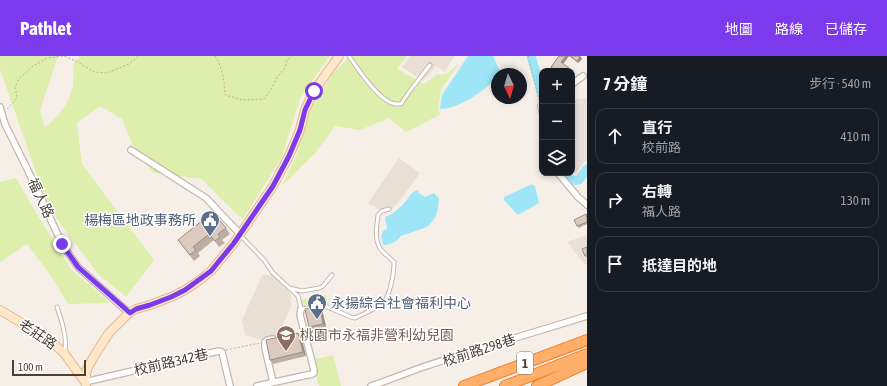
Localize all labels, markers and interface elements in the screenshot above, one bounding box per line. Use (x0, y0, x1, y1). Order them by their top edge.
text: Pathlet (20, 17, 71, 39)
text: 地圖 (725, 21, 753, 37)
text: 路線 (775, 21, 803, 37)
text: 已儲存 (825, 21, 867, 37)
north arrow (491, 68, 527, 104)
map controls (539, 68, 575, 176)
button: + (539, 68, 575, 104)
text: 7 分鐘 (603, 74, 647, 94)
text: 步行 · 540 m (809, 76, 871, 91)
route start (305, 82, 323, 100)
button: − (539, 104, 575, 140)
text: 直行 (642, 119, 672, 136)
icon: ahead (604, 125, 626, 147)
text: 410 m (841, 129, 870, 144)
button: layers (539, 140, 575, 176)
text: 校前路 (642, 140, 681, 155)
street label: 福人路 (25, 176, 57, 220)
text: 右轉 (642, 183, 672, 200)
icon: right (604, 189, 626, 211)
text: 130 m (841, 193, 870, 208)
text: 福人路 (642, 204, 681, 219)
public building icon: 楊梅區地政事務所 (199, 209, 221, 237)
place label: 楊梅區地政事務所 (84, 212, 196, 228)
route end (53, 235, 71, 253)
icon: arrive (604, 253, 626, 275)
text: 抵達目的地 (642, 257, 717, 274)
public building icon: 永揚綜合社會福利中心 (306, 292, 328, 320)
place label: 永揚綜合社會福利中心 (331, 295, 471, 311)
street label: 老莊路 (16, 316, 60, 352)
school or university icon: 桃園市永福非營利幼兒園 (275, 324, 297, 352)
place label: 桃園市永福非營利幼兒園 (300, 327, 454, 343)
street label: 校前路298巷 (441, 331, 517, 369)
street label: 校前路342巷 (132, 346, 210, 378)
road number: 1 (517, 352, 533, 374)
scale bar (12, 358, 86, 377)
text: 100 m (18, 361, 43, 373)

